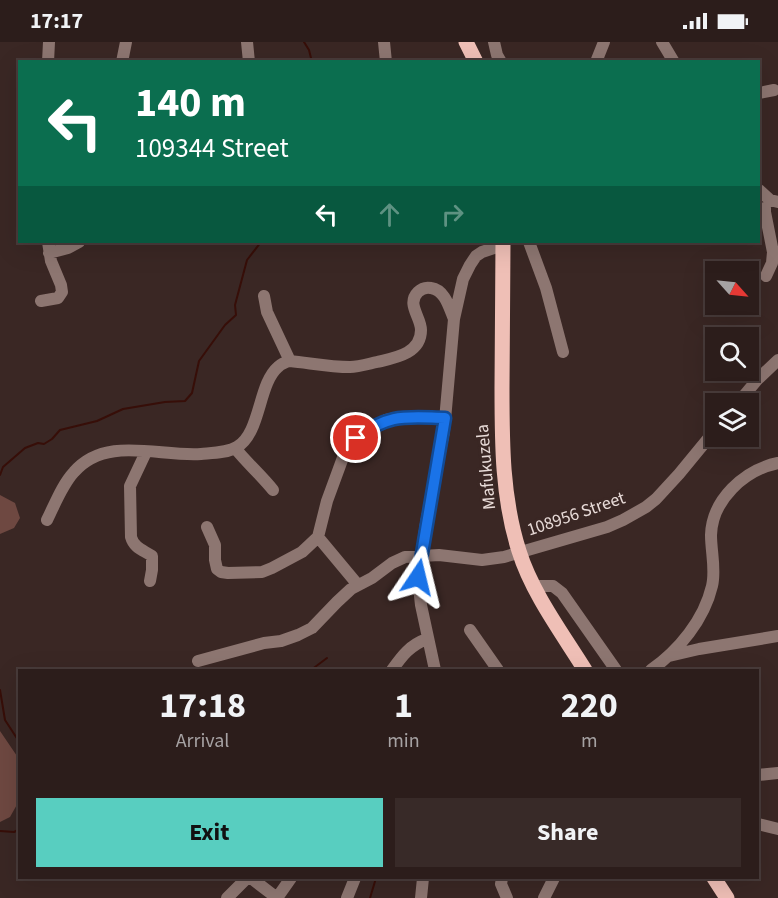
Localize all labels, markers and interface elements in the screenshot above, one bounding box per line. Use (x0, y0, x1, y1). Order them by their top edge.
text: 17:17 (30, 5, 83, 37)
text: 140 m (135, 73, 246, 133)
icon: left (36, 84, 114, 162)
text: 109344 Street (135, 129, 289, 168)
icon: left (310, 198, 343, 231)
icon: ahead (373, 198, 406, 231)
icon: right (436, 198, 469, 231)
north arrow (705, 261, 759, 315)
map controls (705, 261, 759, 447)
button: search (705, 327, 759, 381)
button: layers (705, 393, 759, 447)
pin (330, 412, 381, 463)
icon: arrive (339, 421, 372, 454)
street label: Mafukuzela (470, 423, 502, 511)
street label: 108956 Street (524, 486, 628, 542)
position arrow (386, 545, 450, 609)
text: 17:18 (159, 680, 246, 731)
text: 1 (394, 680, 413, 731)
text: 220 (561, 680, 618, 731)
text: Arrival (176, 727, 229, 755)
text: min (387, 727, 420, 755)
text: m (581, 727, 598, 755)
button: Exit (36, 798, 383, 867)
button: Share (395, 798, 741, 867)

